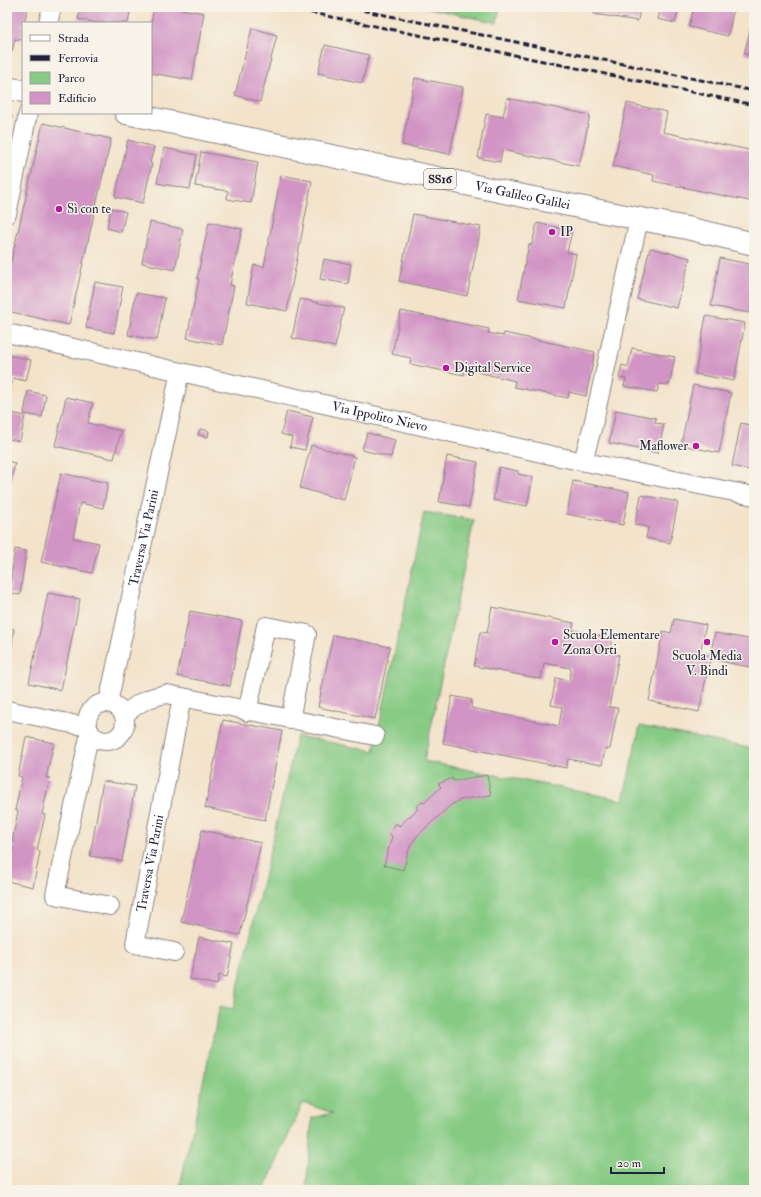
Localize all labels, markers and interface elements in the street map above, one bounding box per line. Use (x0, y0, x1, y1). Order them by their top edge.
legend (22, 22, 152, 114)
text: Strada (58, 31, 90, 46)
text: Ferrovia (58, 51, 99, 66)
text: Parco (58, 71, 85, 86)
text: Edificio (58, 91, 96, 106)
road number: SS16 (424, 169, 456, 189)
street label: Via Galileo Galilei (473, 178, 572, 213)
place label: Sì con te (67, 201, 112, 217)
marker: Sì con te (54, 204, 64, 214)
place label: IP (560, 224, 573, 240)
marker: IP (547, 227, 557, 237)
place label: Digital Service (454, 360, 531, 376)
marker: Digital Service (441, 363, 451, 373)
street label: Via Ippolito Nievo (330, 398, 429, 435)
place label: Maflower (639, 438, 688, 454)
marker: Maflower (691, 441, 701, 451)
street label: Traversa Via Parini (126, 488, 162, 588)
place label: Scuola Elementare Zona Orti (563, 627, 660, 658)
marker: Scuola Elementare Zona Orti (550, 637, 560, 647)
marker: Scuola Media V. Bindi (702, 637, 712, 647)
place label: Scuola Media V. Bindi (672, 648, 743, 679)
street label: Traversa Via Parini (133, 813, 168, 913)
scale bar (611, 1149, 664, 1175)
text: 20 m (617, 1156, 642, 1171)

